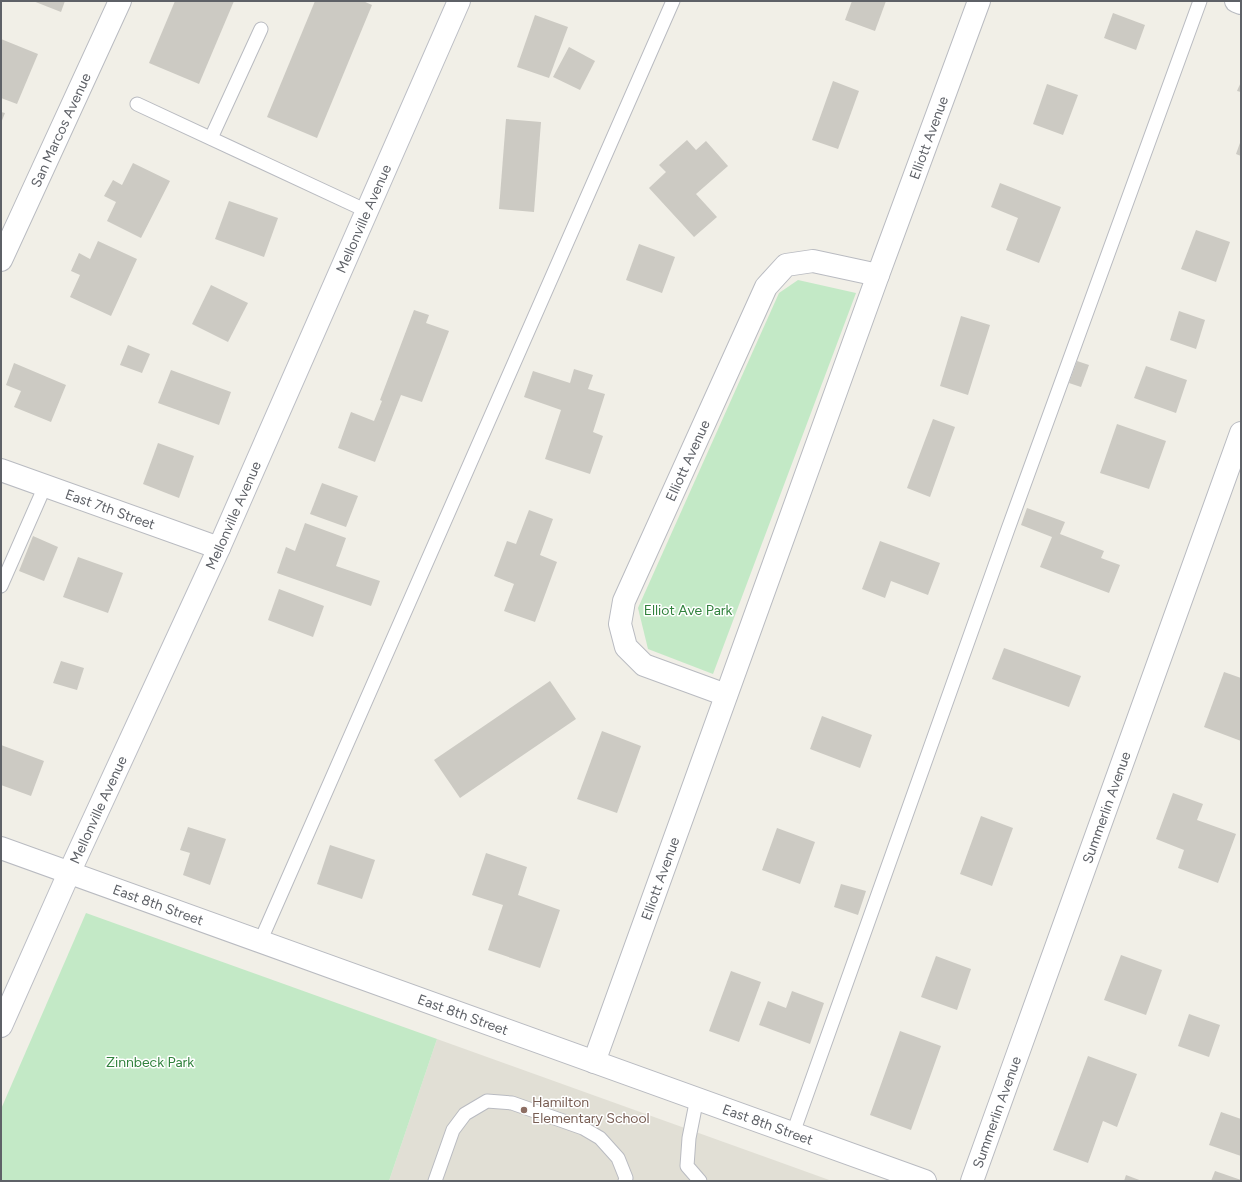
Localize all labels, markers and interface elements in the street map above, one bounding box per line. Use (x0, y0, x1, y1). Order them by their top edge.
street label: San Marcos Avenue (27, 70, 94, 190)
street label: Elliott Avenue (906, 93, 952, 182)
street label: Mellonville Avenue (332, 161, 395, 276)
street label: Elliott Avenue (662, 417, 713, 504)
street label: Mellonville Avenue (202, 458, 265, 572)
street label: East 7th Street (63, 485, 157, 533)
park label: Elliot Ave Park (644, 602, 733, 619)
street label: Summerlin Avenue (1078, 749, 1134, 866)
street label: Mellonville Avenue (66, 753, 130, 866)
street label: Elliott Avenue (637, 834, 683, 923)
street label: East 8th Street (110, 880, 206, 929)
street label: East 8th Street (415, 990, 511, 1039)
park label: Zinnbeck Park (106, 1054, 194, 1071)
street label: Summerlin Avenue (969, 1054, 1025, 1171)
place label: Hamilton Elementary School (532, 1094, 650, 1127)
street label: East 8th Street (720, 1100, 815, 1148)
marker: Hamilton Elementary School (519, 1105, 529, 1115)

